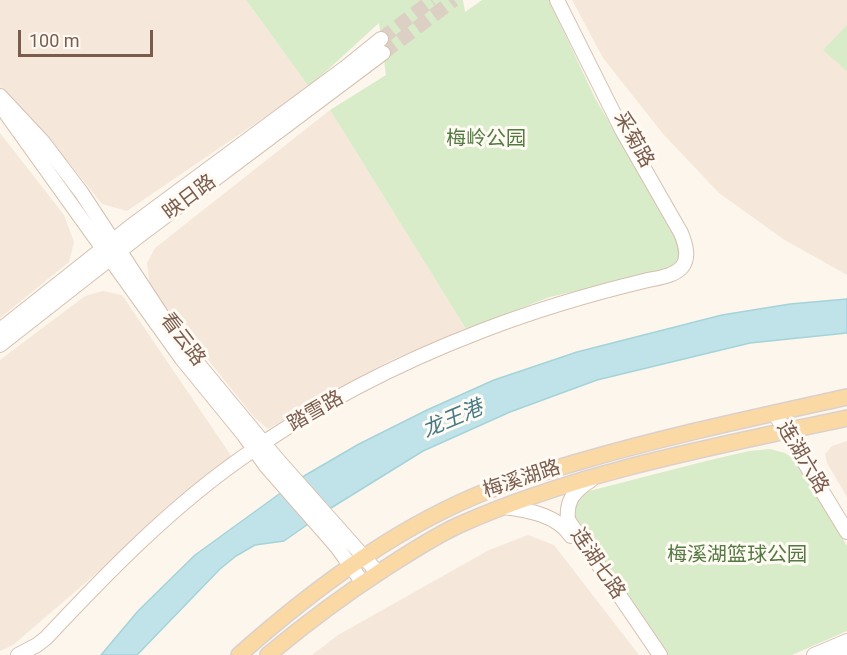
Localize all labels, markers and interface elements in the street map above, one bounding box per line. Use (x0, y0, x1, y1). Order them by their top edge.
scale bar (21, 18, 156, 56)
text: 100 m (29, 30, 80, 51)
street label: 采菊路 (608, 108, 658, 172)
park label: 梅岭公园 (446, 128, 526, 152)
street label: 映日路 (159, 170, 221, 226)
street label: 看云路 (154, 309, 210, 371)
street label: 踏雪路 (284, 387, 348, 437)
water label: 龙王港 (419, 396, 487, 444)
street label: 连湖六路 (771, 418, 833, 498)
street label: 梅溪湖路 (480, 456, 564, 504)
street label: 连湖七路 (565, 524, 629, 604)
park label: 梅溪湖篮球公园 (667, 544, 807, 568)

